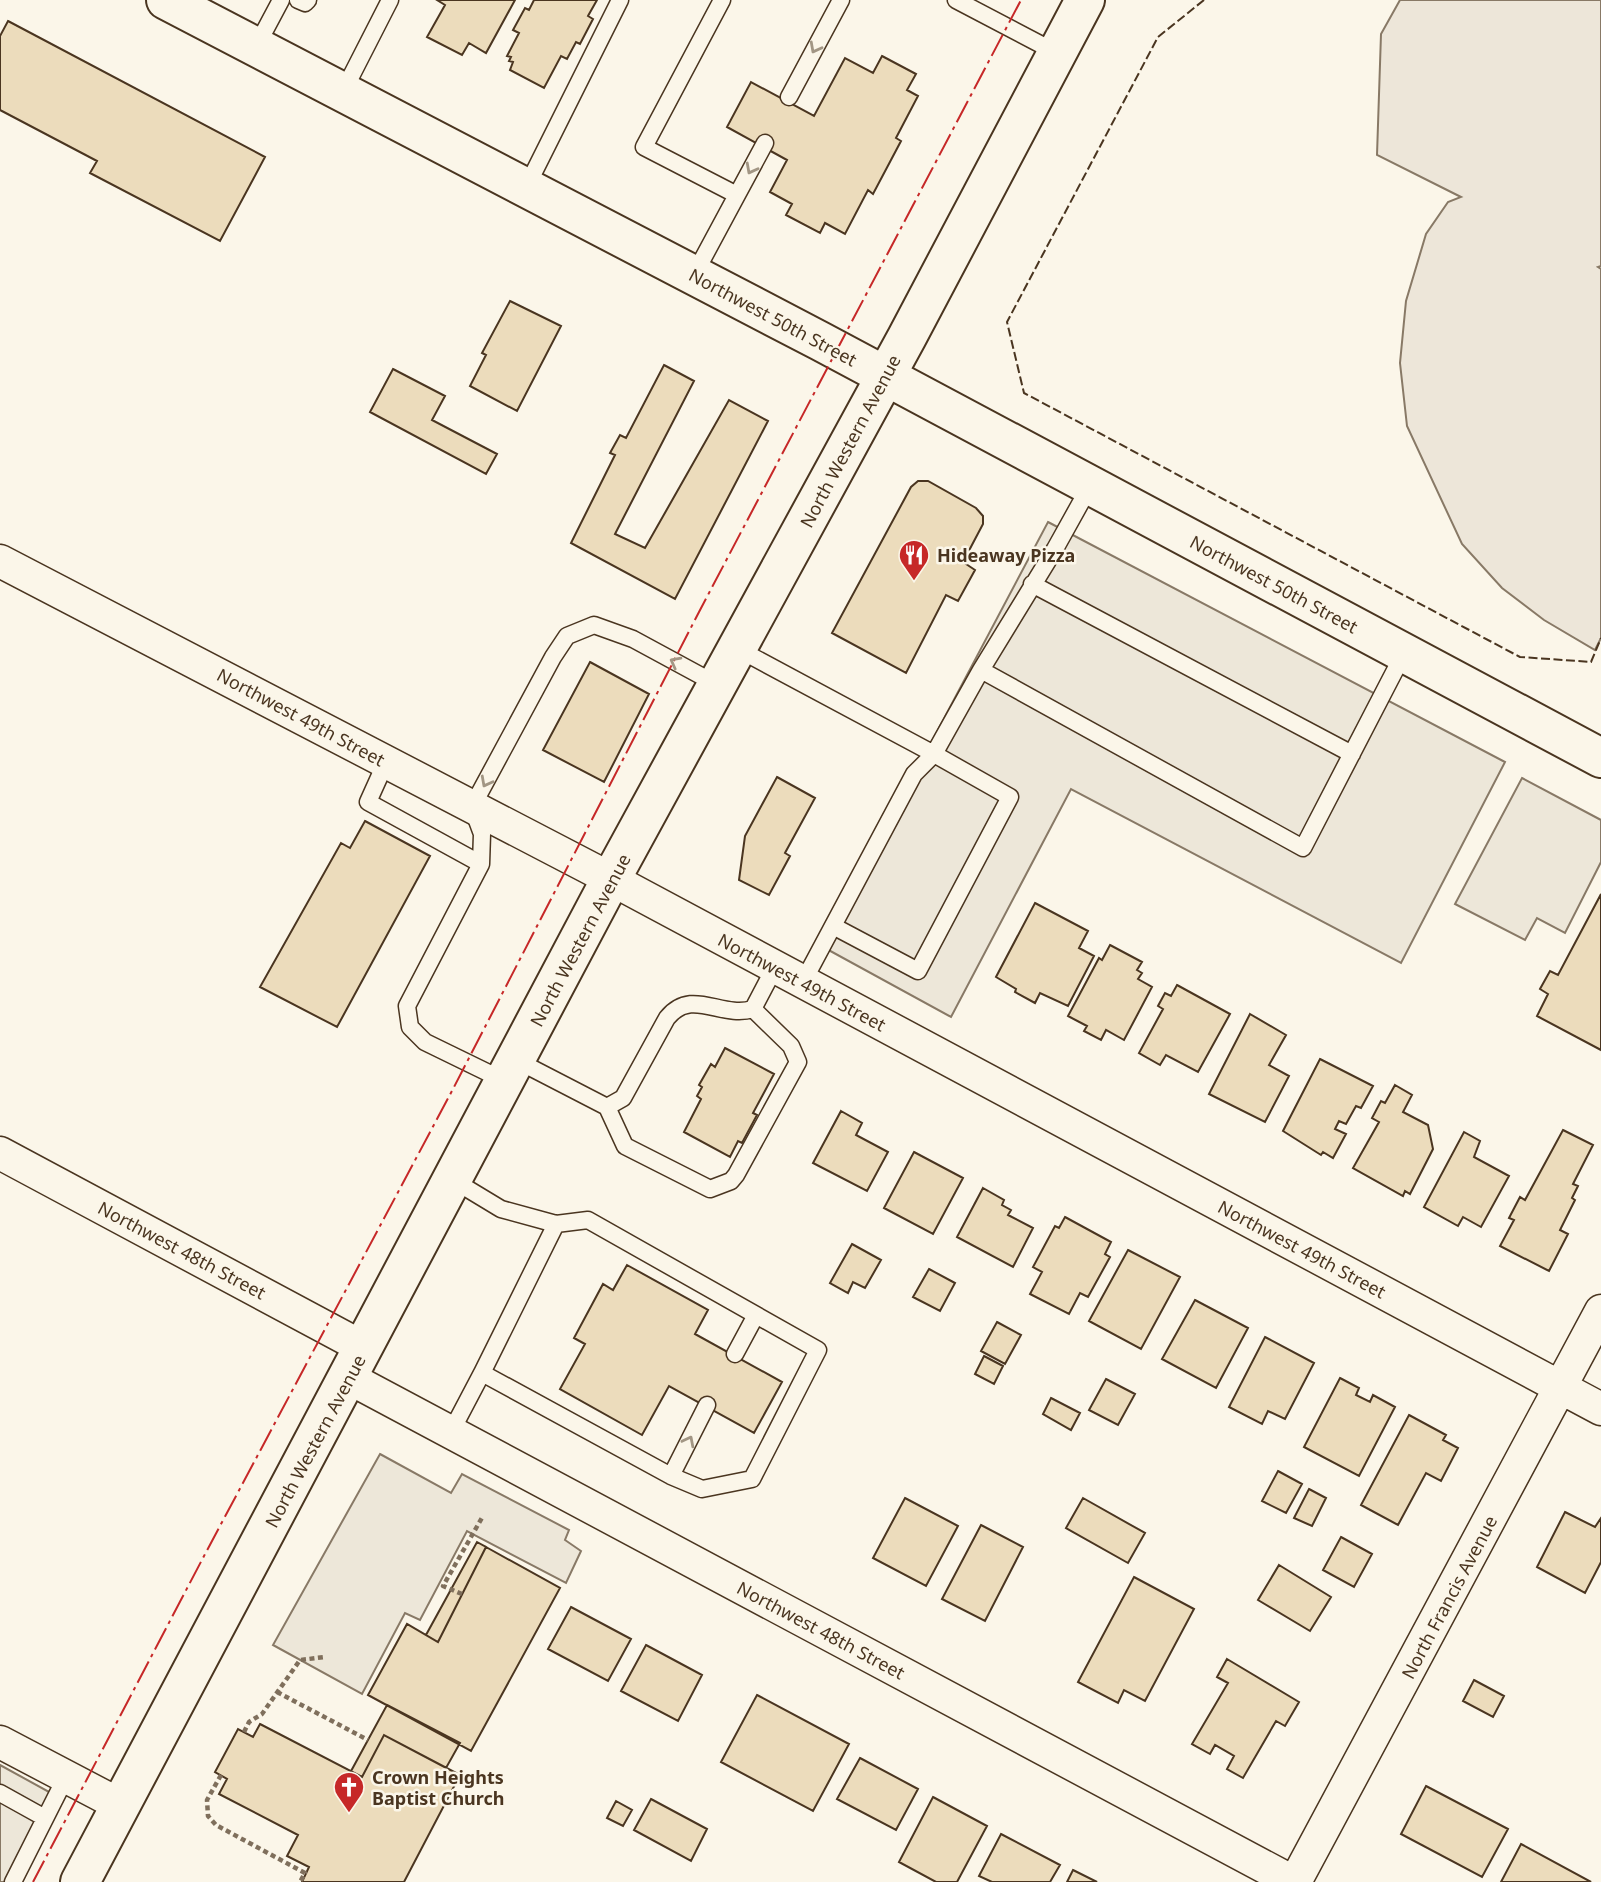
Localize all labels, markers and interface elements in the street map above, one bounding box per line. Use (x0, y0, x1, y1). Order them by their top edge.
one-way arrow (810, 41, 823, 53)
one-way arrow (746, 162, 759, 175)
street label: Northwest 50th Street (685, 263, 862, 372)
street label: North Western Avenue (794, 350, 906, 532)
street label: Northwest 50th Street (1186, 530, 1363, 639)
restaurant icon: Hideaway Pizza (897, 538, 931, 582)
place label: Hideaway Pizza (937, 543, 1075, 567)
one-way arrow (670, 656, 683, 670)
street label: Northwest 49th Street (213, 663, 390, 772)
one-way arrow (480, 774, 494, 787)
street label: North Western Avenue (524, 849, 636, 1031)
street label: Northwest 49th Street (714, 928, 891, 1037)
street label: Northwest 49th Street (1214, 1195, 1391, 1304)
street label: Northwest 48th Street (94, 1196, 271, 1305)
street label: North Western Avenue (259, 1350, 371, 1532)
one-way arrow (681, 1436, 694, 1448)
street label: North Francis Avenue (1396, 1511, 1502, 1683)
street label: Northwest 48th Street (733, 1576, 910, 1685)
place label: Crown Heights Baptist Church (372, 1765, 504, 1810)
church icon: Crown Heights Baptist Church (332, 1770, 366, 1814)

